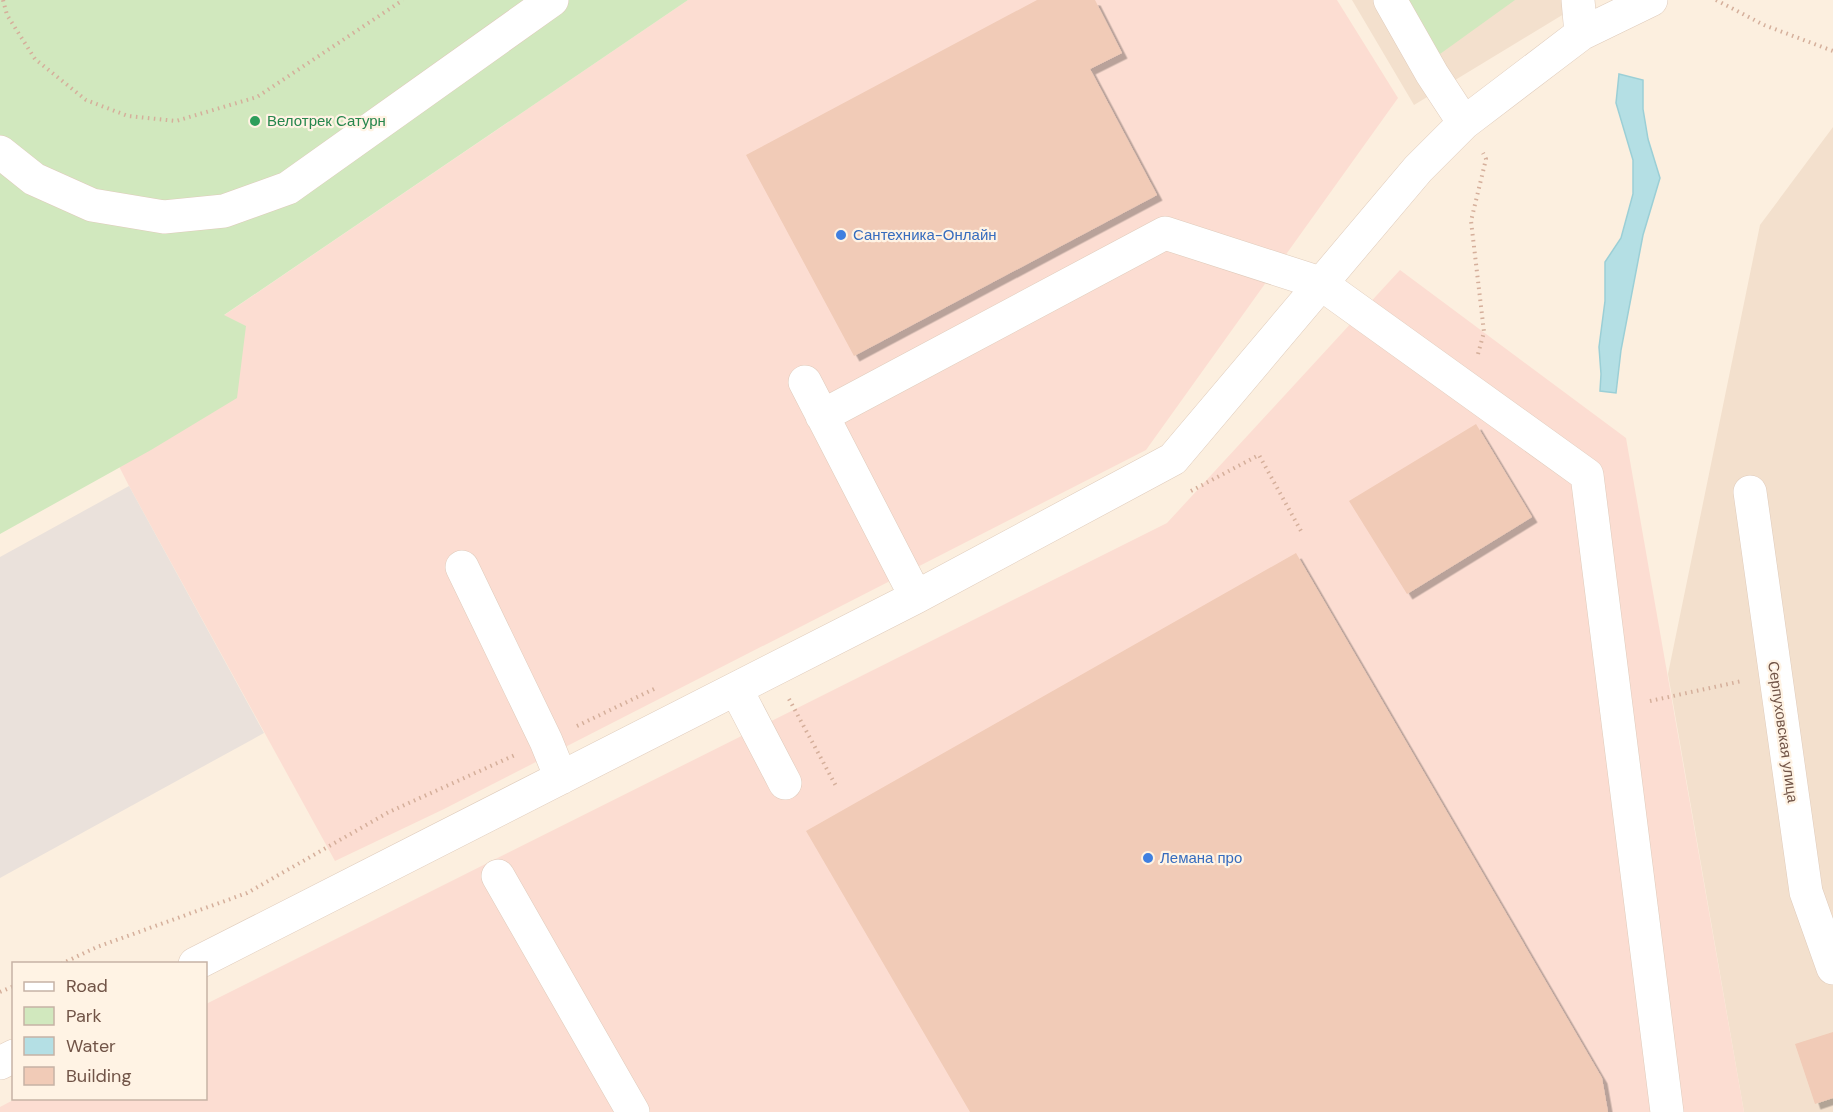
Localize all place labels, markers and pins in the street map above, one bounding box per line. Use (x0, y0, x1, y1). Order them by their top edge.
place label: Велотрек Сатурн (267, 111, 386, 131)
marker: Велотрек Сатурн (248, 114, 262, 128)
place label: Сантехника-Онлайн (853, 225, 997, 245)
marker: Сантехника-Онлайн (834, 228, 848, 242)
place label: Лемана про (1160, 848, 1242, 868)
marker: Лемана про (1141, 851, 1155, 865)

